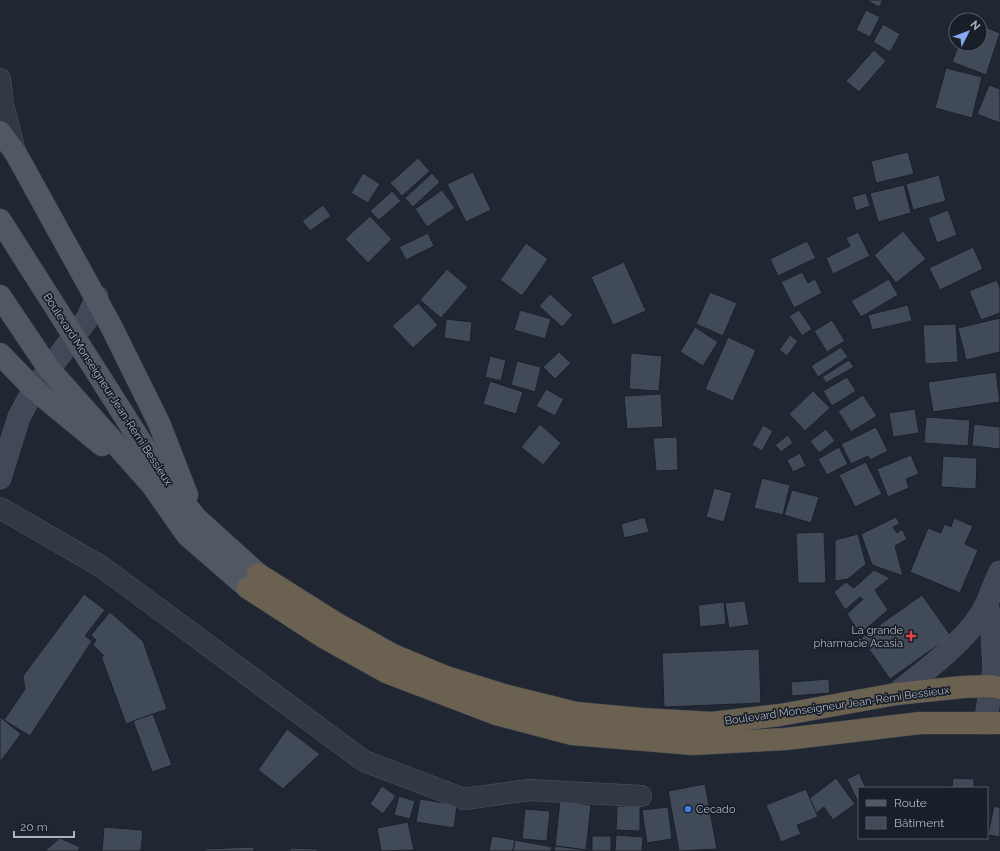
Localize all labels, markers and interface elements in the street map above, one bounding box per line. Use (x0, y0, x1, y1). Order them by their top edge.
north arrow (948, 12, 988, 52)
text: N (967, 18, 983, 33)
street label: Boulevard Monseigneur Jean-Rémi Bessieux (40, 291, 175, 488)
place label: La grande pharmacie Acasia (813, 624, 904, 650)
marker: La grande pharmacie Acasia (906, 631, 916, 641)
street label: Boulevard Monseigneur Jean-Rémi Bessieux (724, 683, 951, 728)
legend (858, 787, 988, 839)
text: Route (894, 796, 927, 810)
place label: Cecado (696, 803, 736, 816)
marker: Cecado (683, 804, 693, 814)
scale bar (14, 813, 74, 839)
text: Bâtiment (894, 816, 944, 830)
text: 20 m (20, 820, 48, 834)

